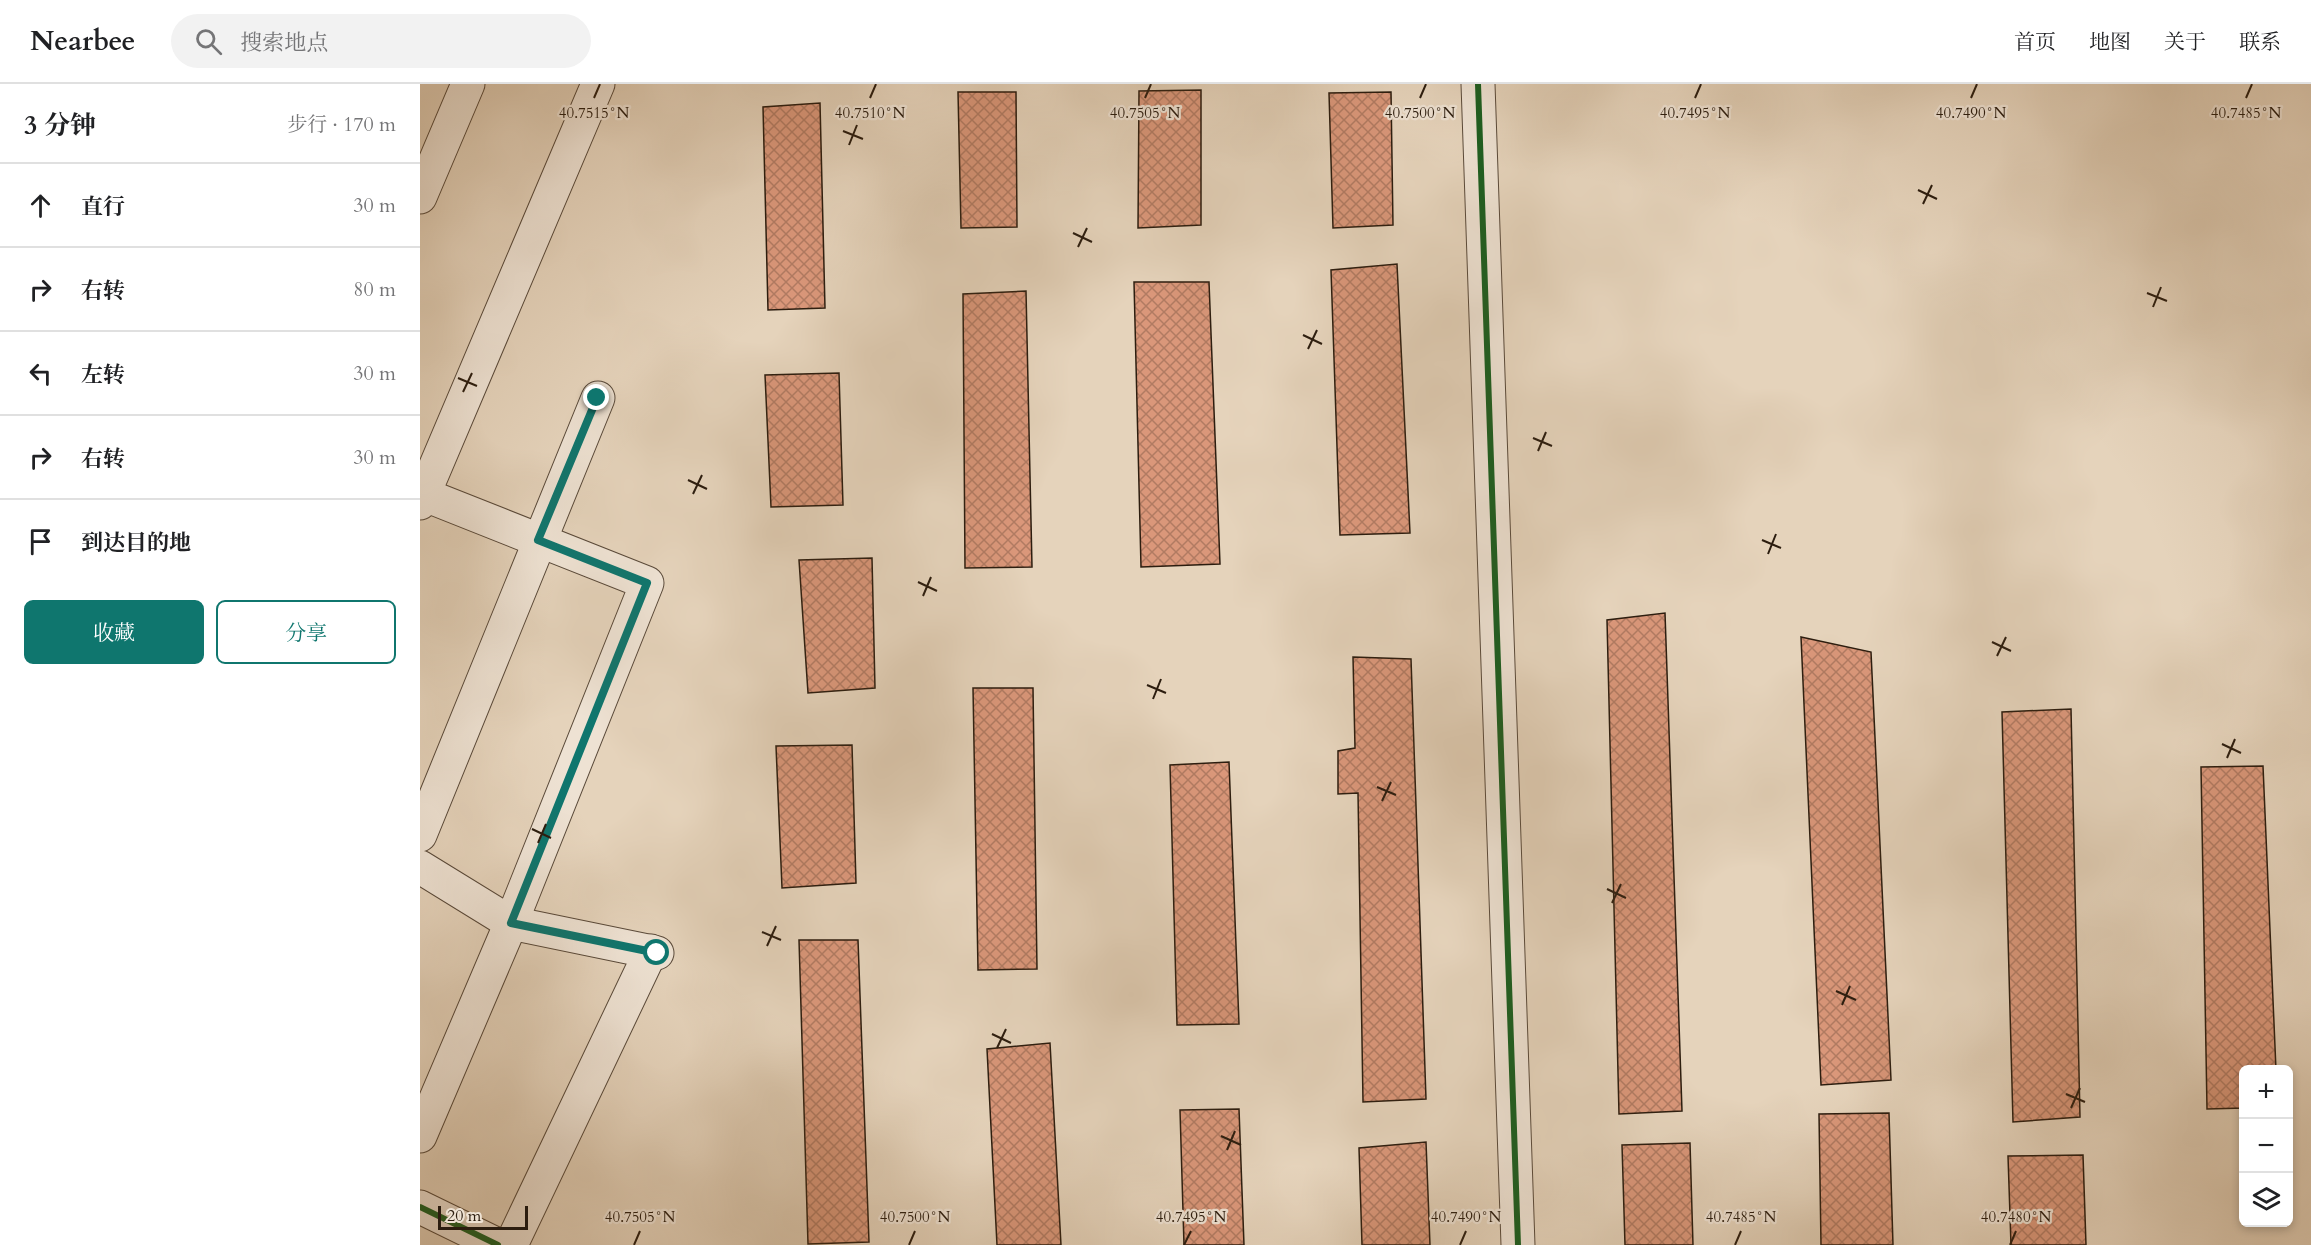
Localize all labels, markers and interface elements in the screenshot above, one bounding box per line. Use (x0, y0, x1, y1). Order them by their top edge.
search box (171, 14, 591, 68)
text: Nearbee (30, 22, 135, 60)
icon: search (192, 25, 225, 58)
text: 搜索地点 (240, 28, 328, 58)
text: 首页 (2014, 28, 2056, 57)
text: 地图 (2089, 28, 2131, 57)
text: 关于 (2164, 28, 2206, 57)
text: 联系 (2239, 28, 2281, 57)
text: 40.7515°N (559, 103, 629, 123)
text: 40.7510°N (835, 103, 905, 123)
text: 40.7505°N (1110, 103, 1180, 123)
text: 40.7500°N (1385, 103, 1455, 123)
text: 40.7495°N (1660, 103, 1730, 123)
text: 40.7490°N (1936, 103, 2006, 123)
text: 40.7485°N (2211, 103, 2281, 123)
text: 3 分钟 (24, 108, 96, 143)
text: 步行 · 170 m (287, 111, 396, 138)
icon: ahead (24, 189, 57, 222)
text: 直行 (81, 192, 125, 222)
text: 30 m (353, 192, 396, 219)
icon: right (24, 273, 57, 306)
text: 右转 (81, 276, 125, 306)
text: 80 m (353, 276, 396, 303)
icon: left (24, 357, 57, 390)
text: 左转 (81, 360, 125, 390)
text: 30 m (353, 360, 396, 387)
route end (583, 384, 609, 410)
icon: right (24, 441, 57, 474)
text: 右转 (81, 444, 125, 474)
text: 30 m (353, 444, 396, 471)
icon: arrive (24, 525, 57, 558)
text: 到达目的地 (81, 528, 191, 558)
button: 收藏 (24, 600, 204, 664)
button: 分享 (216, 600, 396, 664)
route start (643, 939, 669, 965)
map controls (2239, 1065, 2293, 1227)
button: + (2239, 1065, 2293, 1119)
button: − (2239, 1119, 2293, 1173)
button: layers (2239, 1173, 2293, 1227)
scale bar (438, 1203, 528, 1230)
text: 20 m (447, 1205, 481, 1227)
text: 40.7505°N (605, 1207, 675, 1227)
text: 40.7500°N (880, 1207, 950, 1227)
text: 40.7495°N (1156, 1207, 1226, 1227)
text: 40.7490°N (1431, 1207, 1501, 1227)
text: 40.7485°N (1706, 1207, 1776, 1227)
text: 40.7480°N (1981, 1207, 2051, 1227)

